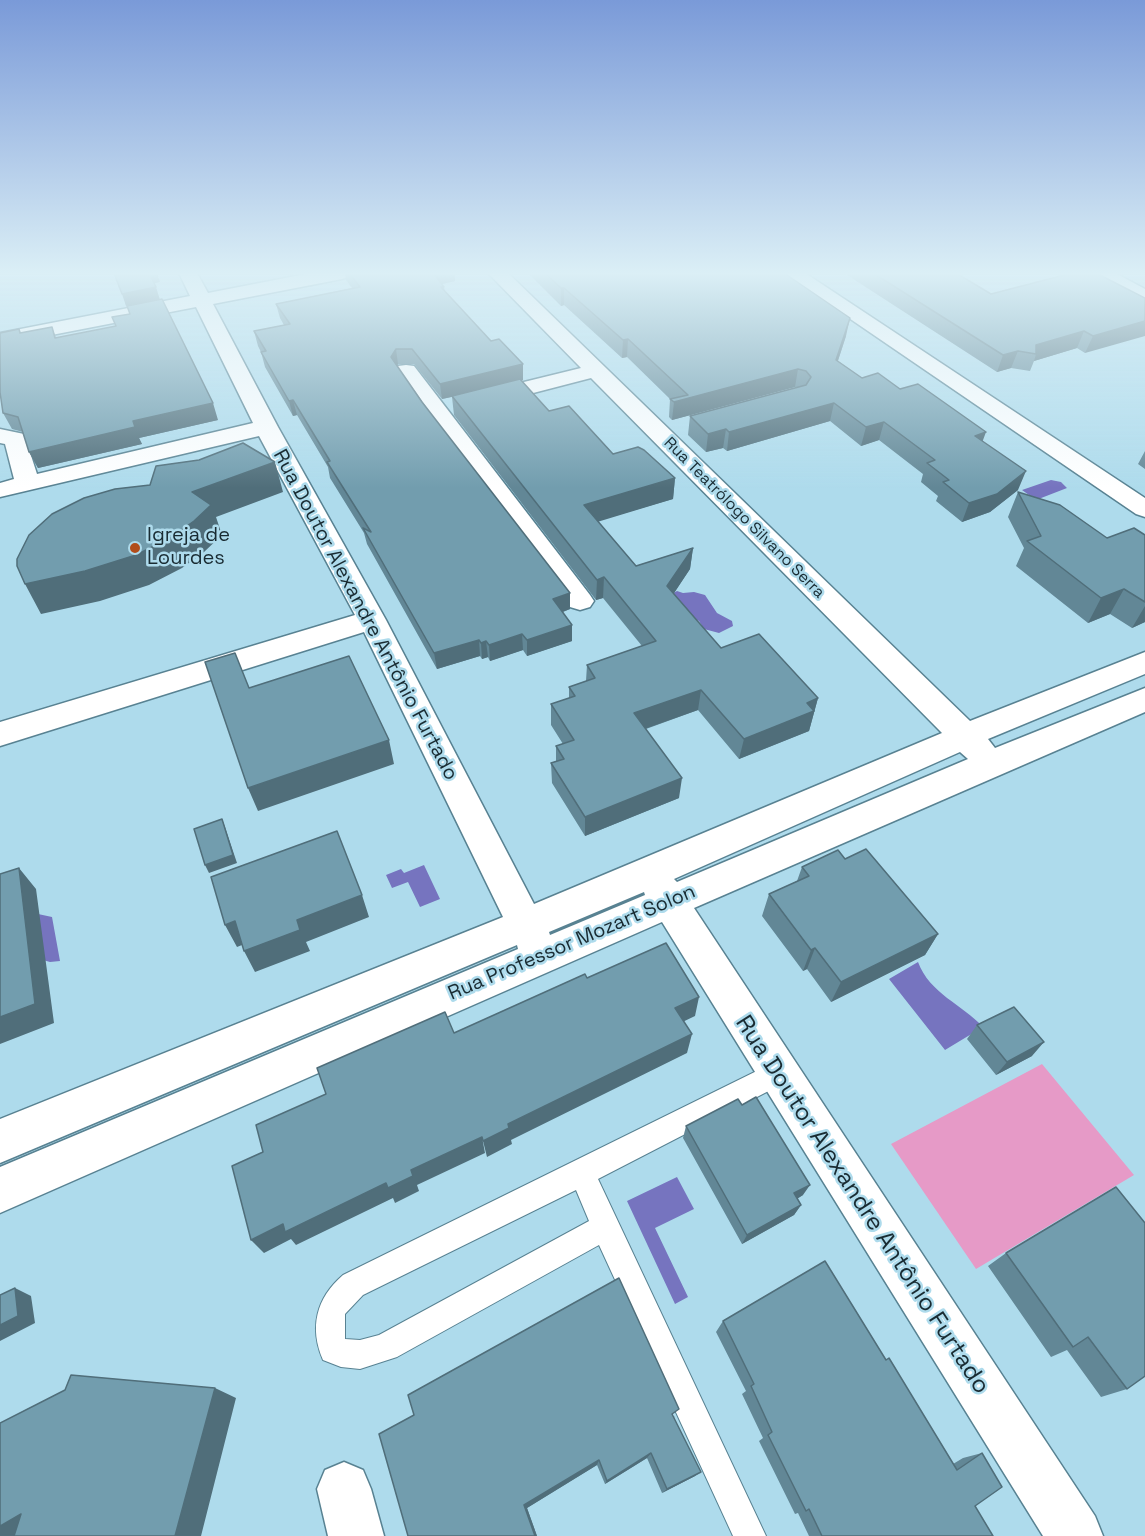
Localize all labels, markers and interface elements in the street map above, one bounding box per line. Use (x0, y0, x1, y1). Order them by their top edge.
street label: Rua Teatrólogo Silvano Serra (660, 434, 828, 602)
street label: Rua Doutor Alexandre Antônio Furtado (267, 446, 463, 784)
place label: Igreja de Lourdes (147, 524, 230, 571)
marker: Igreja de Lourdes (128, 541, 142, 555)
street label: Rua Professor Mozart Solon (445, 880, 699, 1006)
street label: Rua Doutor Alexandre Antônio Furtado (729, 1010, 995, 1400)

